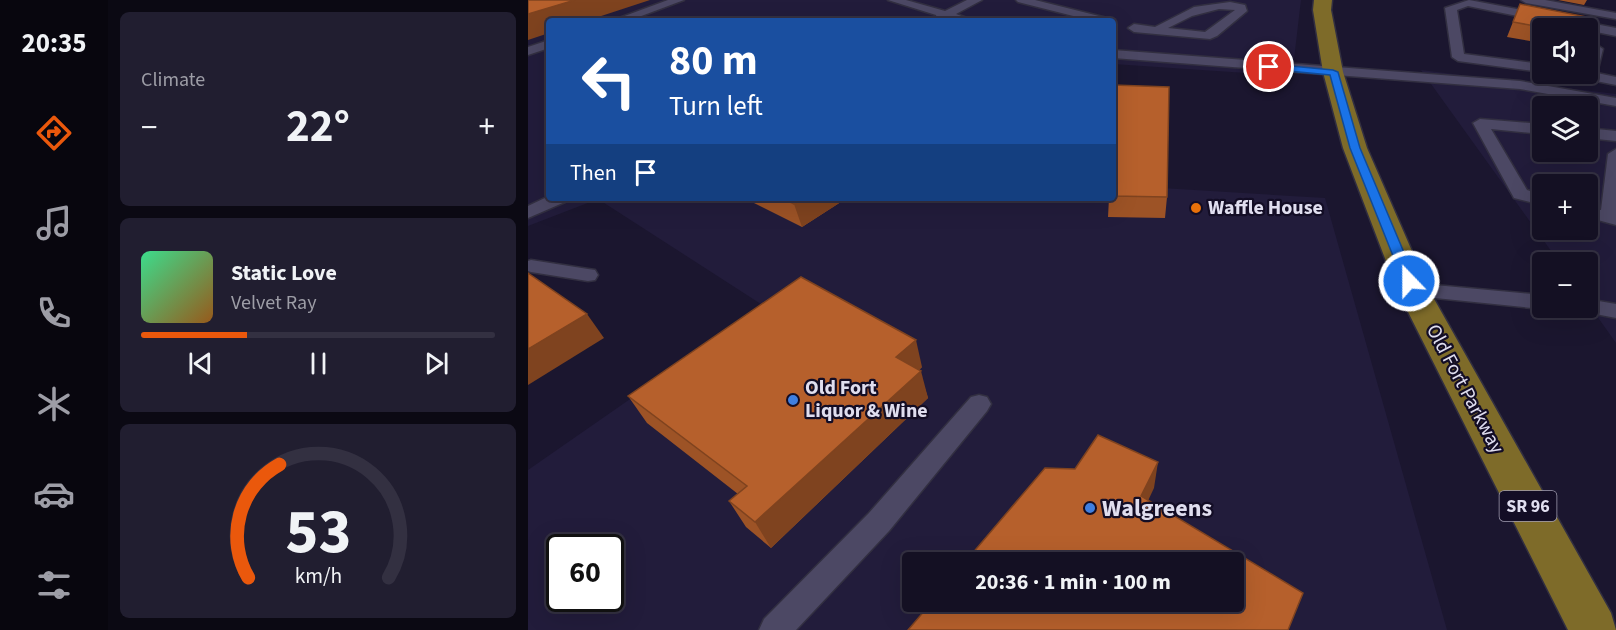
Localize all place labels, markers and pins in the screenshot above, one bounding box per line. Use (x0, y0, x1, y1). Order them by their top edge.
pin (1243, 41, 1294, 92)
place label: Waffle House (1208, 194, 1323, 222)
marker: Waffle House (1189, 201, 1203, 215)
place label: Old Fort Liquor & Wine (805, 374, 928, 425)
marker: Old Fort Liquor & Wine (786, 393, 800, 407)
place label: Walgreens (1102, 491, 1212, 526)
marker: Walgreens (1083, 501, 1097, 515)

